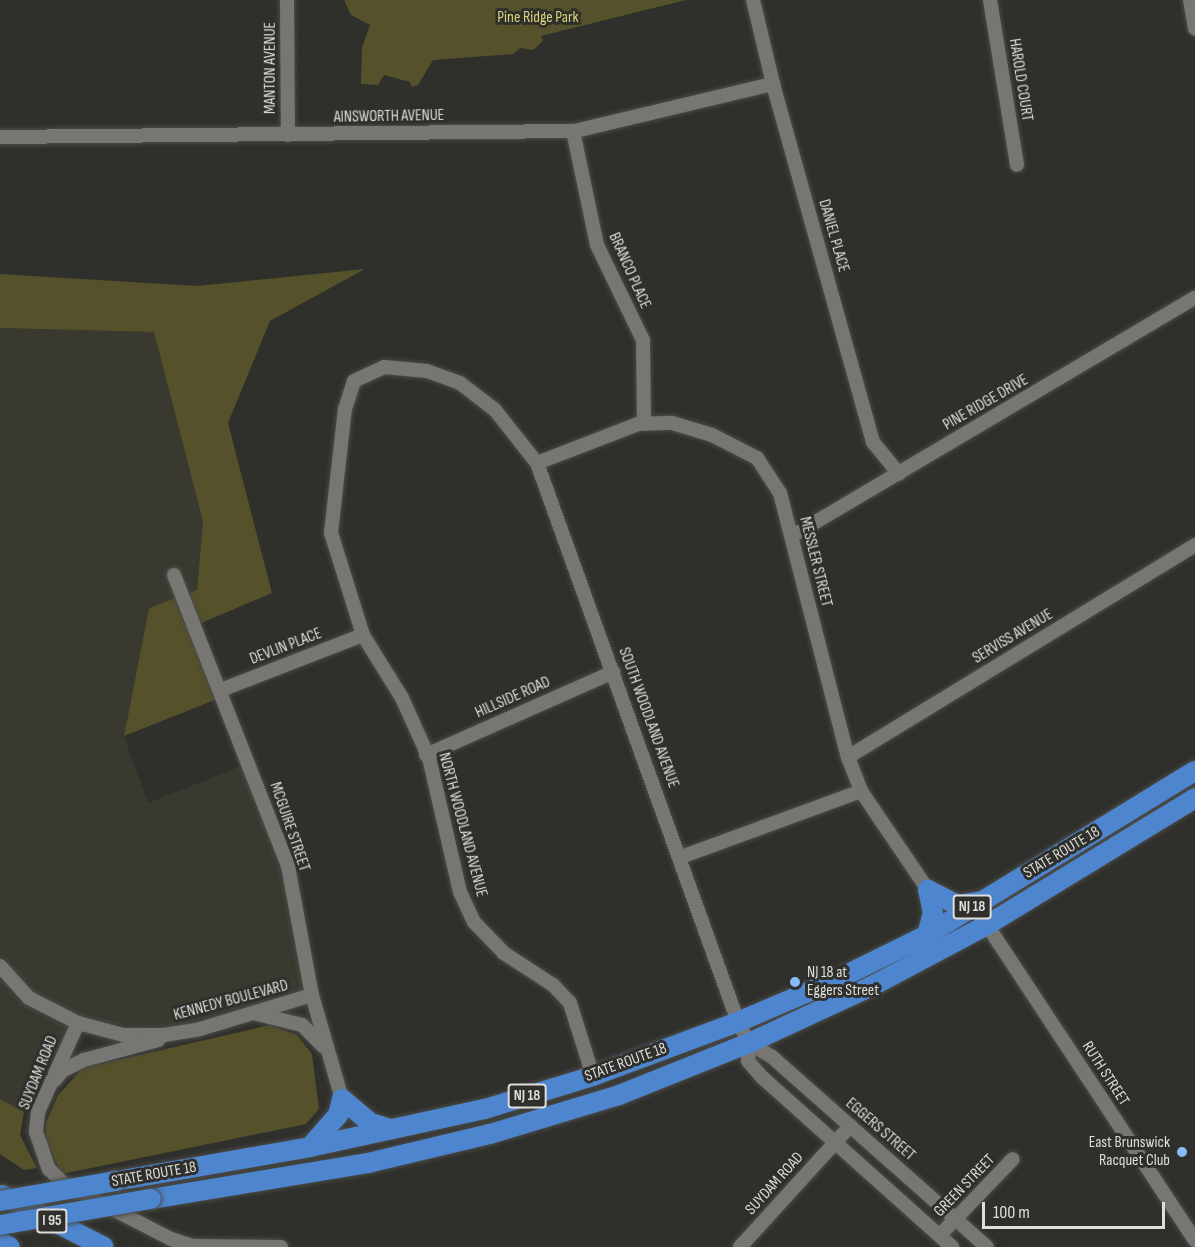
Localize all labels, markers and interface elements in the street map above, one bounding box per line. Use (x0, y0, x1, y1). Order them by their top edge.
park label: Pine Ridge Park (497, 8, 579, 28)
street label: MANTON AVENUE (261, 22, 281, 114)
street label: HAROLD COURT (1004, 37, 1036, 123)
street label: AINSWORTH AVENUE (334, 106, 444, 128)
street label: DANIEL PLACE (813, 197, 853, 275)
street label: BRANCO PLACE (604, 230, 654, 312)
street label: PINE RIDGE DRIVE (940, 371, 1032, 435)
street label: MESSLER STREET (795, 515, 835, 609)
street label: SERVISS AVENUE (969, 606, 1057, 668)
street label: DEVLIN PLACE (247, 625, 325, 669)
street label: SOUTH WOODLAND AVENUE (614, 645, 682, 791)
street label: HILLSIDE ROAD (473, 673, 553, 723)
street label: NORTH WOODLAND AVENUE (433, 751, 491, 899)
street label: MCGUIRE STREET (265, 780, 313, 874)
street label: STATE ROUTE 18 (1020, 823, 1104, 883)
road number: NJ 18 (952, 895, 992, 919)
place label: NJ 18 at Eggers Street (807, 963, 879, 1001)
marker: NJ 18 at Eggers Street (788, 975, 802, 989)
street label: KENNEDY BOULEVARD (172, 976, 290, 1026)
street label: SUYDAM ROAD (16, 1033, 62, 1113)
street label: RUTH STREET (1077, 1038, 1133, 1110)
street label: STATE ROUTE 18 (582, 1039, 670, 1087)
road number: NJ 18 (508, 1084, 546, 1108)
street label: EGGERS STREET (841, 1095, 919, 1165)
place label: East Brunswick Racquet Club (1089, 1133, 1170, 1171)
marker: East Brunswick Racquet Club (1175, 1145, 1189, 1159)
street label: SUYDAM ROAD (742, 1149, 808, 1219)
street label: GREEN STREET (930, 1151, 1000, 1221)
street label: STATE ROUTE 18 (110, 1158, 198, 1192)
scale bar (985, 1190, 1168, 1228)
text: 100 m (993, 1202, 1030, 1223)
road number: I 95 (36, 1209, 68, 1233)

